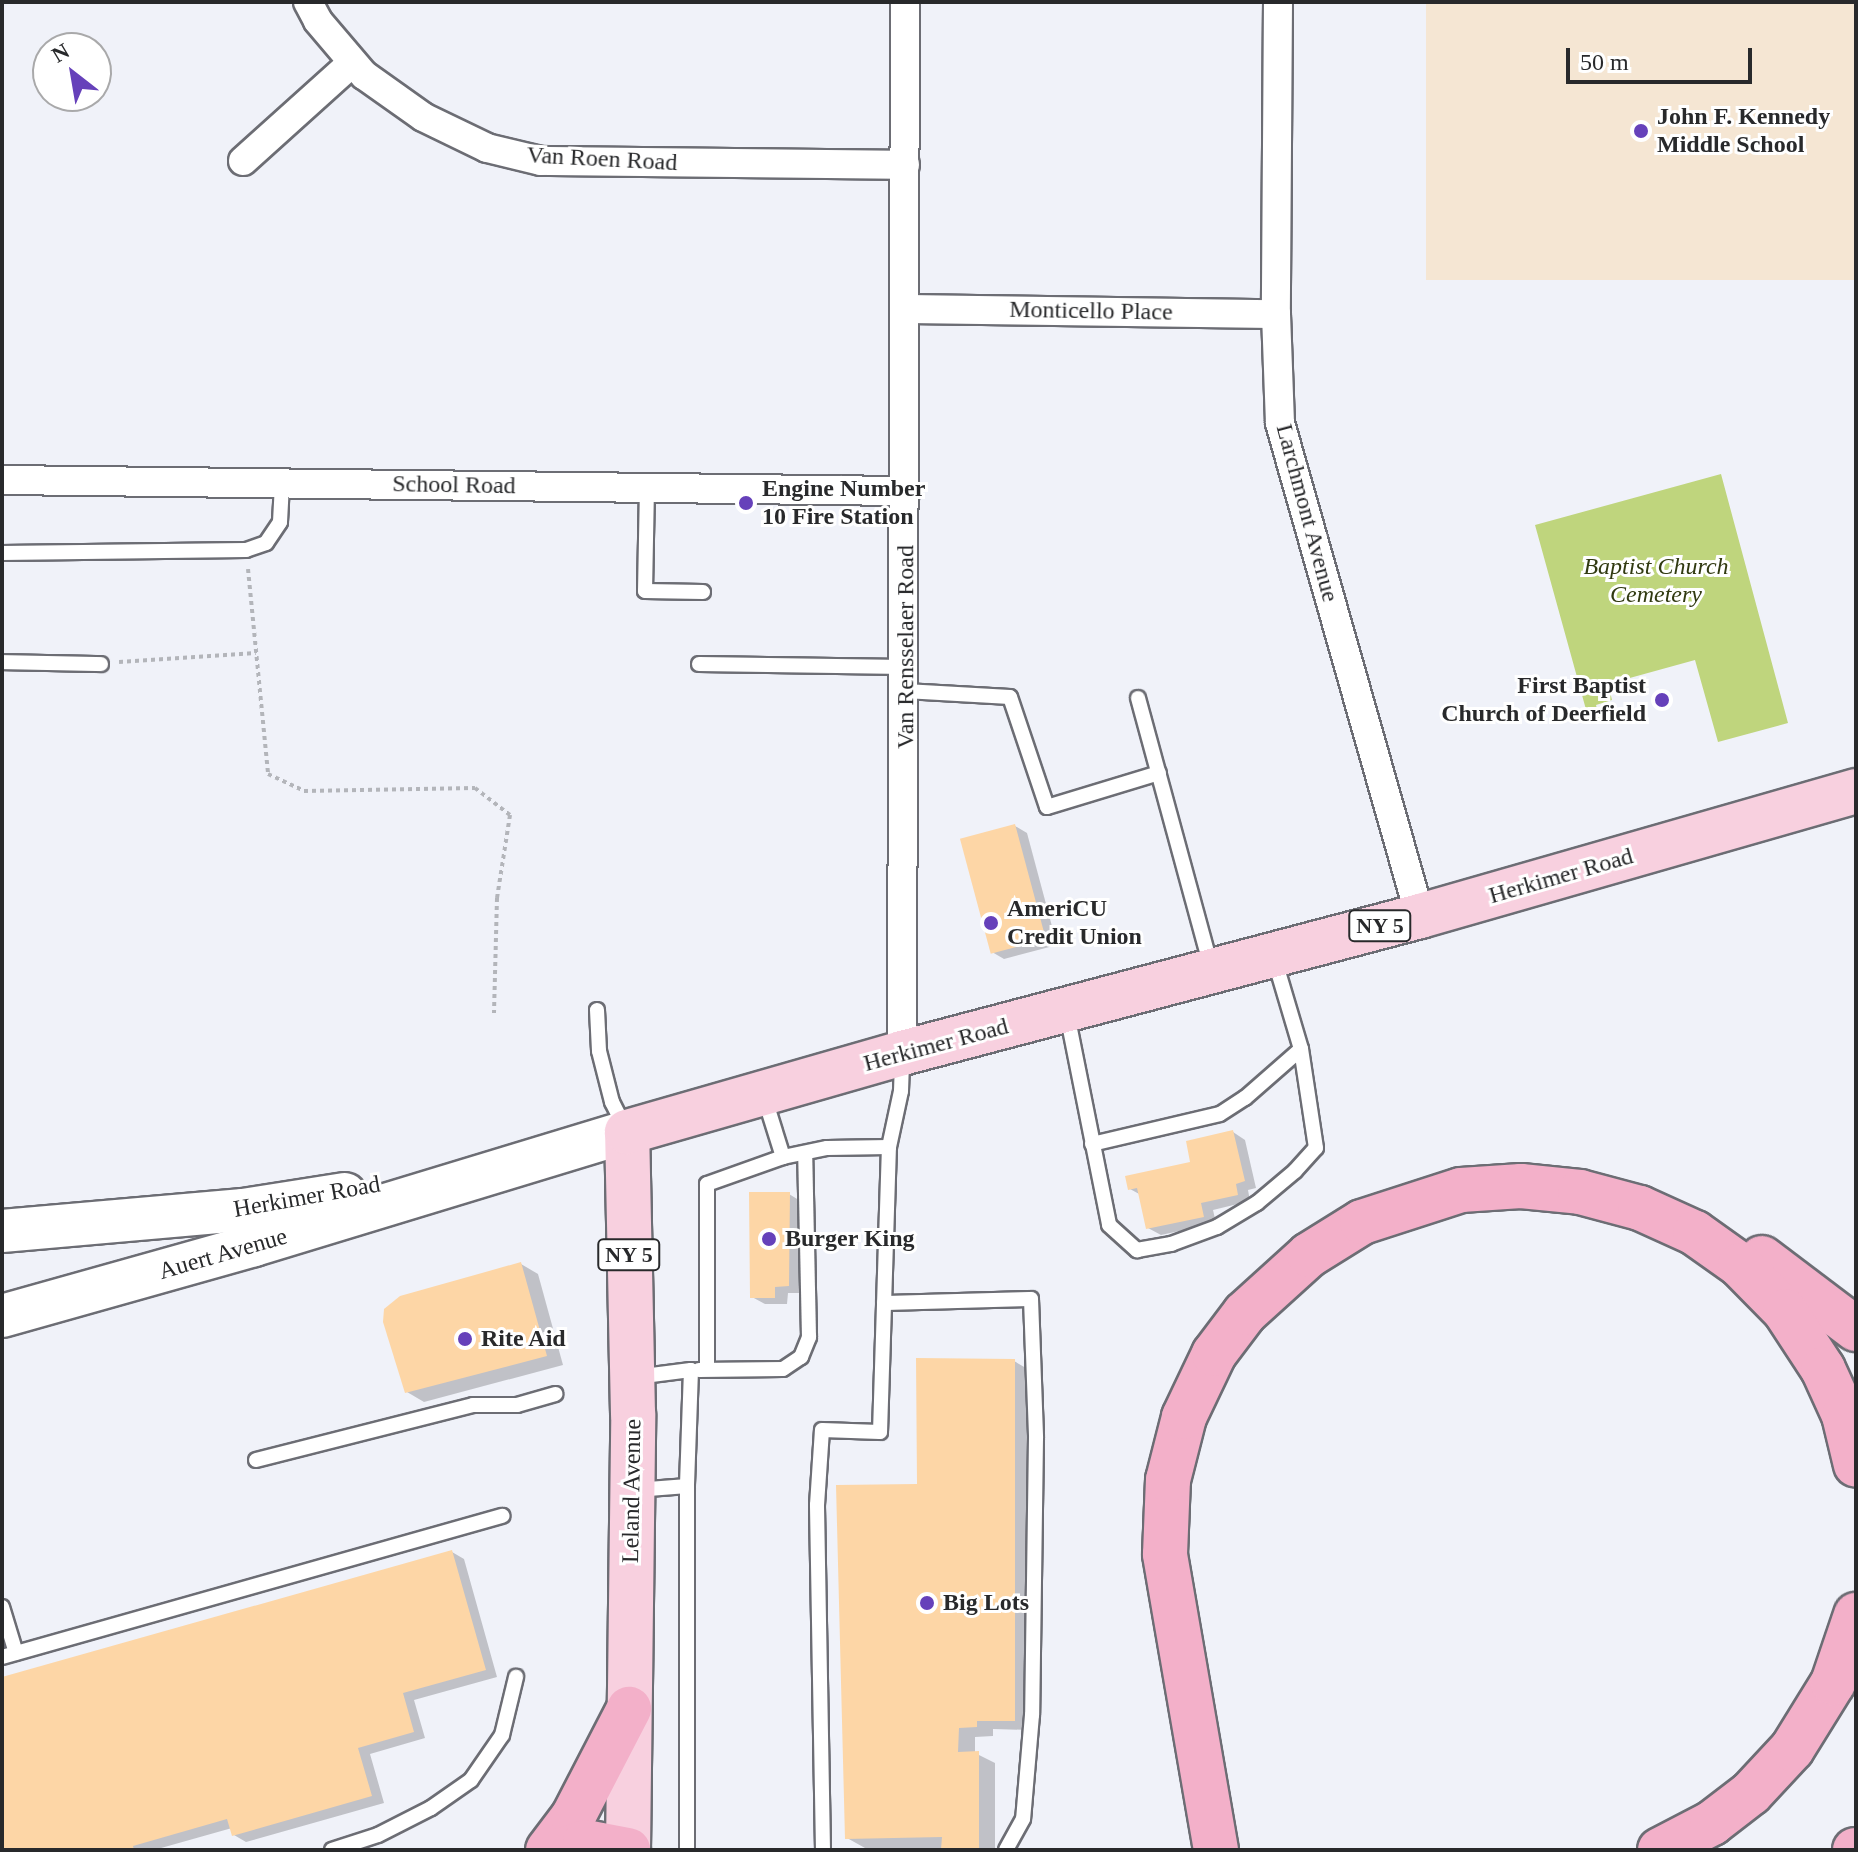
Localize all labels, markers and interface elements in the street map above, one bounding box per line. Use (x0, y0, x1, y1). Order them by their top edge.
north arrow (32, 32, 112, 112)
scale bar (1570, 32, 1756, 82)
text: N (47, 38, 74, 68)
text: 50 m (1580, 49, 1629, 75)
place label: John F. Kennedy Middle School (1657, 103, 1830, 159)
marker: John F. Kennedy Middle School (1632, 122, 1650, 140)
street label: Van Roen Road (526, 141, 678, 177)
street label: Monticello Place (1009, 295, 1173, 327)
street label: Larchmont Avenue (1269, 420, 1345, 606)
street label: School Road (392, 470, 516, 500)
place label: Engine Number 10 Fire Station (762, 475, 925, 531)
marker: Engine Number 10 Fire Station (737, 494, 755, 512)
street label: Van Rensselaer Road (892, 545, 920, 749)
park label: Baptist Church Cemetery (1583, 553, 1729, 609)
place label: First Baptist Church of Deerfield (1441, 672, 1646, 728)
marker: First Baptist Church of Deerfield (1653, 691, 1671, 709)
street label: Herkimer Road (1486, 842, 1636, 910)
place label: AmeriCU Credit Union (1007, 895, 1142, 951)
road number: NY 5 (1346, 908, 1414, 944)
marker: AmeriCU Credit Union (982, 914, 1000, 932)
street label: Herkimer Road (860, 1012, 1012, 1078)
street label: Herkimer Road (231, 1170, 383, 1224)
street label: Auert Avenue (155, 1222, 291, 1286)
place label: Burger King (785, 1225, 915, 1253)
marker: Burger King (760, 1230, 778, 1248)
road number: NY 5 (595, 1237, 663, 1273)
place label: Rite Aid (481, 1325, 567, 1353)
marker: Rite Aid (456, 1330, 474, 1348)
street label: Leland Avenue (616, 1418, 648, 1564)
place label: Big Lots (943, 1589, 1029, 1617)
marker: Big Lots (918, 1594, 936, 1612)

